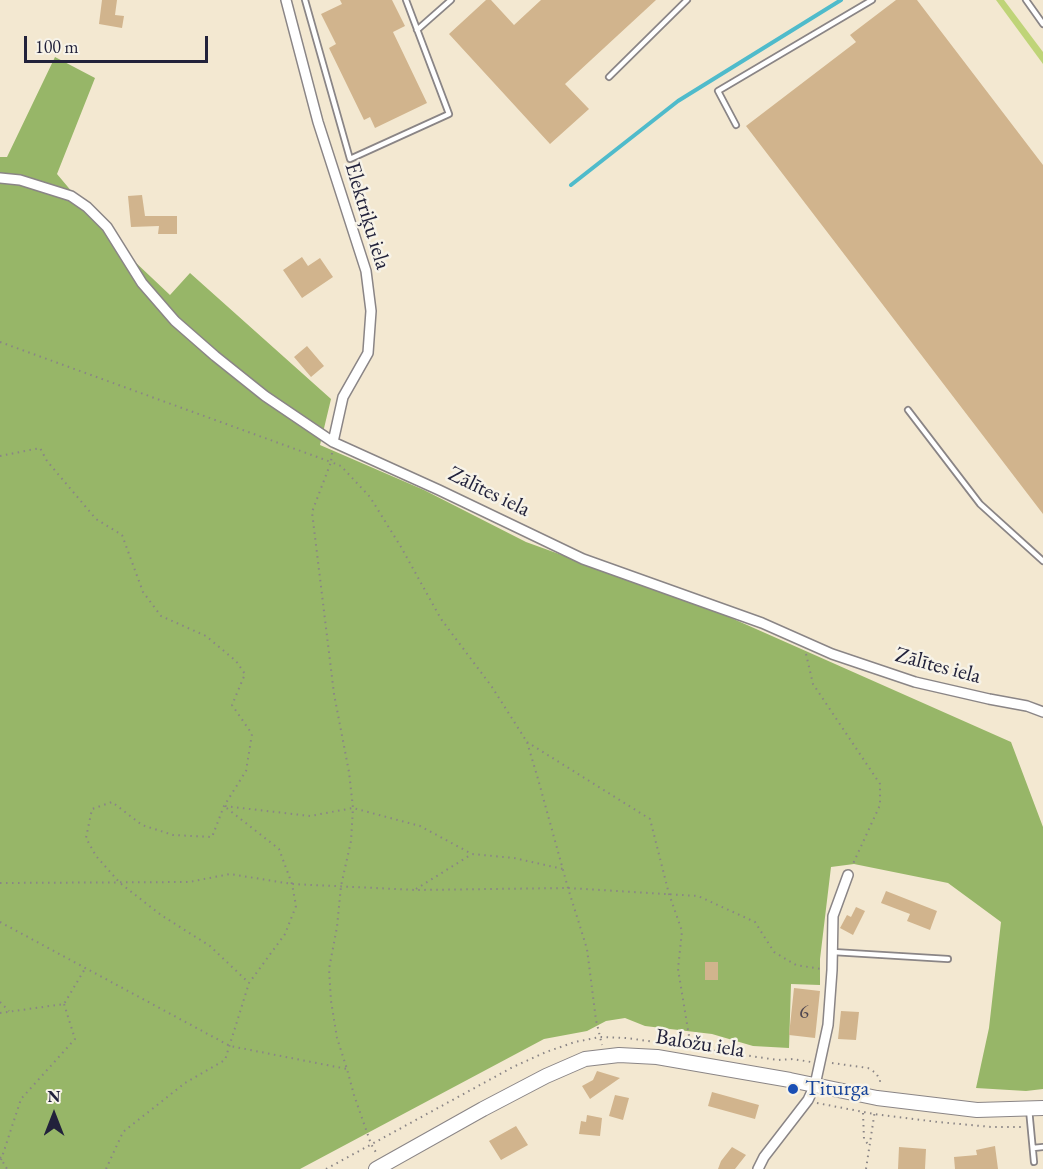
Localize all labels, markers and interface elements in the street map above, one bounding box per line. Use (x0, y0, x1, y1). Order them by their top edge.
scale bar (27, 24, 212, 62)
text: 100 m (35, 35, 79, 58)
street label: Elektriķu iela (338, 159, 396, 273)
street label: Zālītes iela (444, 461, 534, 523)
street label: Zālītes iela (892, 642, 984, 690)
house number: 6 (799, 1001, 809, 1025)
street label: Baložu iela (654, 1024, 746, 1064)
place label: Titurga (805, 1076, 869, 1102)
marker: Titurga (786, 1082, 800, 1096)
north arrow (24, 1085, 84, 1145)
text: N (48, 1086, 60, 1107)

